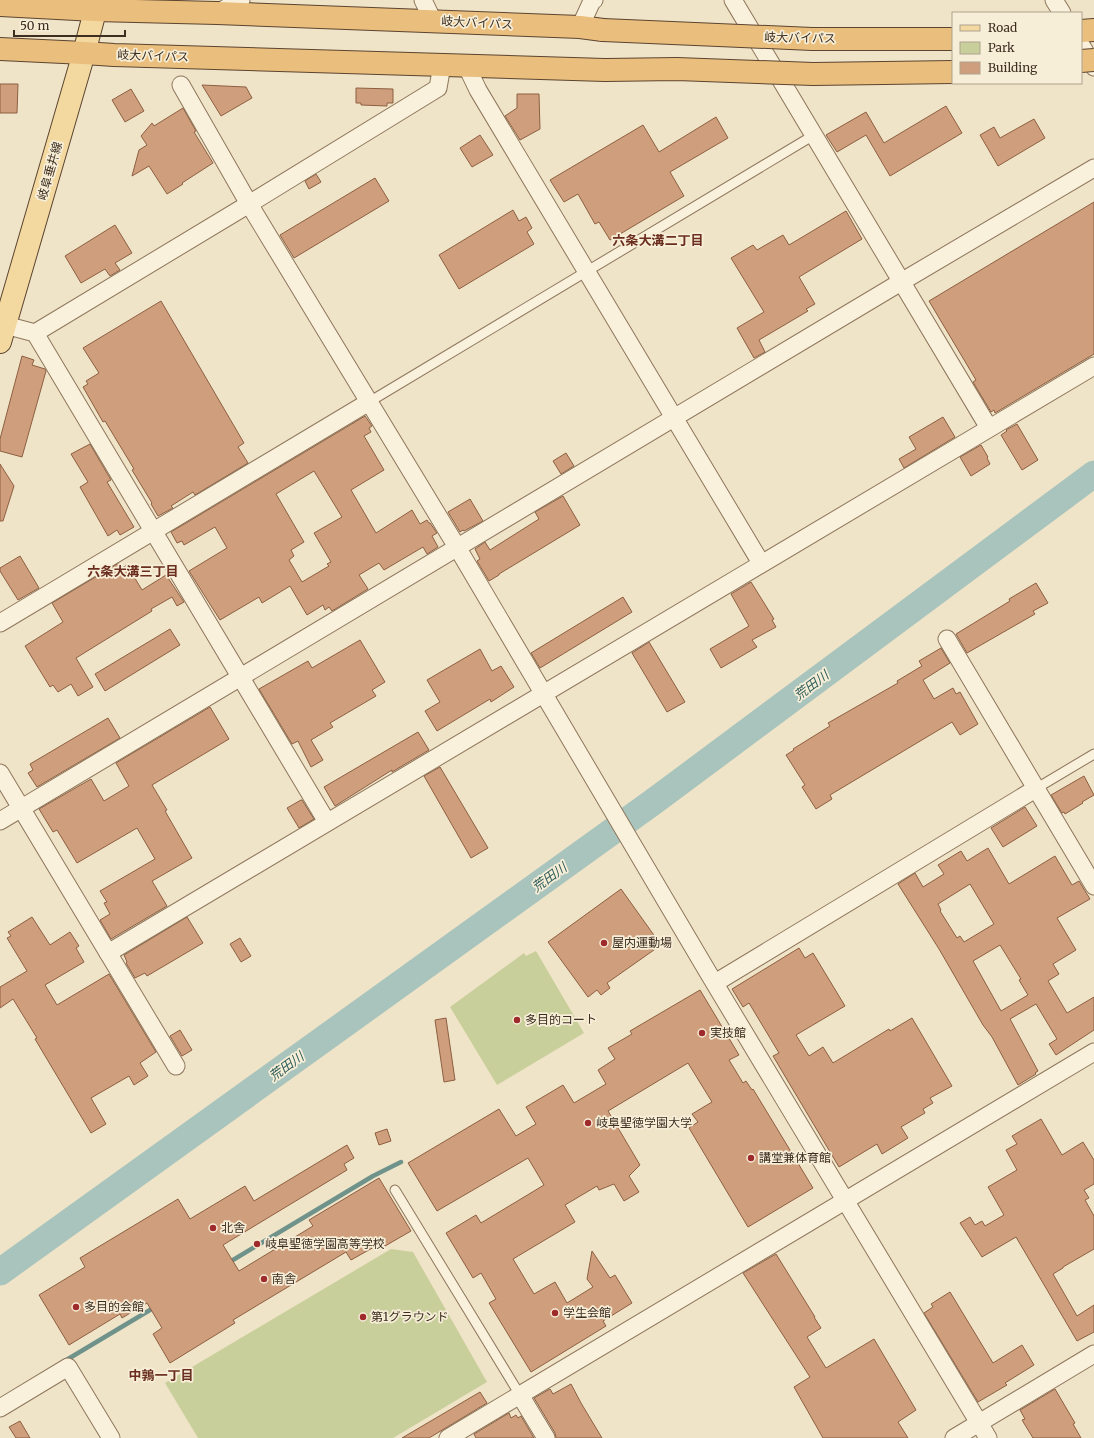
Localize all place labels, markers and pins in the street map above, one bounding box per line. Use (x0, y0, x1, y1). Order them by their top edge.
place label: 屋内運動場 (612, 935, 672, 950)
marker: 屋内運動場 (599, 938, 609, 948)
place label: 多目的コート (525, 1012, 597, 1027)
marker: 多目的コート (512, 1015, 522, 1025)
place label: 実技館 (710, 1025, 746, 1040)
marker: 実技館 (697, 1028, 707, 1038)
place label: 岐阜聖徳学園大学 (596, 1115, 692, 1130)
marker: 岐阜聖徳学園大学 (583, 1118, 593, 1128)
place label: 講堂兼体育館 (759, 1150, 831, 1165)
marker: 講堂兼体育館 (746, 1153, 756, 1163)
place label: 北舎 (221, 1220, 245, 1235)
marker: 北舎 (208, 1223, 218, 1233)
place label: 岐阜聖徳学園高等学校 (265, 1236, 385, 1251)
marker: 岐阜聖徳学園高等学校 (252, 1239, 262, 1249)
place label: 南舎 (272, 1271, 296, 1286)
marker: 南舎 (259, 1274, 269, 1284)
place label: 多目的会館 (84, 1299, 144, 1314)
marker: 多目的会館 (71, 1302, 81, 1312)
place label: 学生会館 (563, 1305, 611, 1320)
marker: 学生会館 (550, 1308, 560, 1318)
place label: 第1グラウンド (371, 1309, 448, 1324)
marker: 第1グラウンド (358, 1312, 368, 1322)

